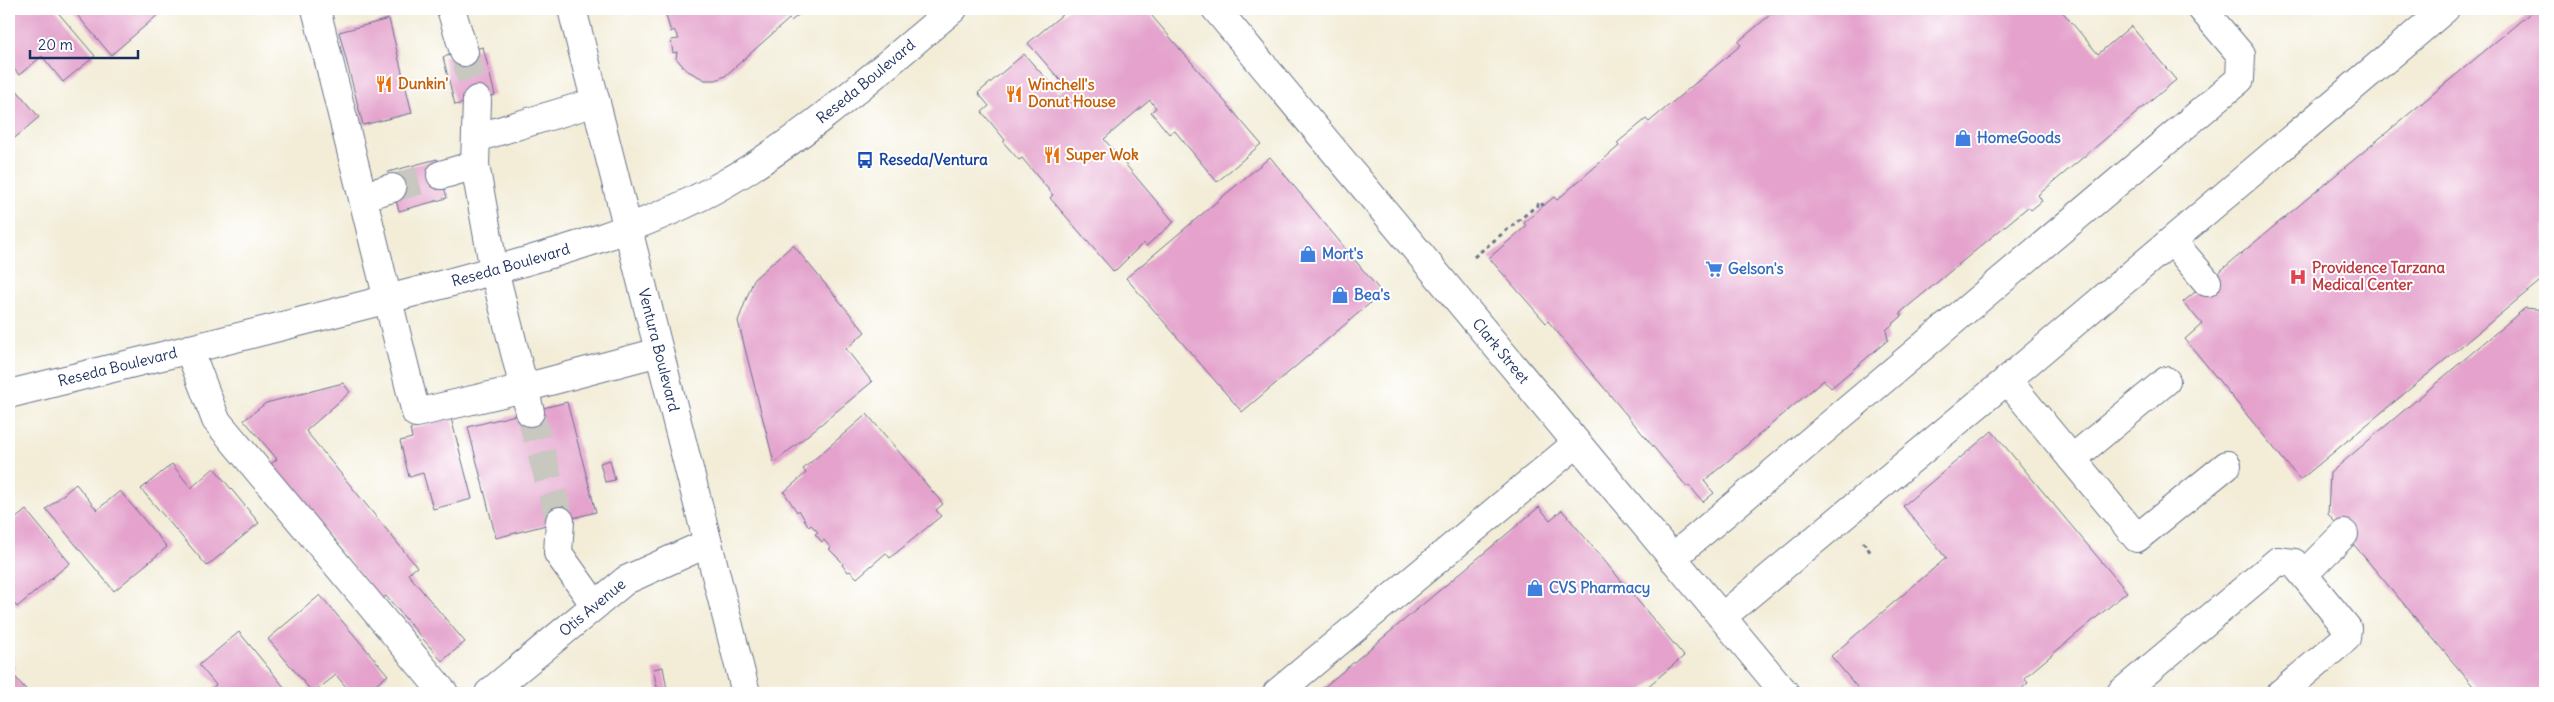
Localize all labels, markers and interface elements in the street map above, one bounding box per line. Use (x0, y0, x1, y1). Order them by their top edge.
scale bar (30, 28, 138, 60)
text: 20 m (38, 35, 73, 54)
street label: Reseda Boulevard (812, 35, 919, 127)
restaurant icon: Dunkin' (374, 74, 394, 94)
place label: Dunkin' (398, 74, 449, 93)
place label: Winchell's Donut House (1028, 75, 1116, 111)
restaurant icon: Winchell's Donut House (1004, 84, 1024, 104)
shop icon: HomeGoods (1953, 128, 1973, 148)
place label: HomeGoods (1977, 128, 2061, 147)
restaurant icon: Super Wok (1042, 145, 1062, 165)
place label: Super Wok (1066, 145, 1139, 165)
bus stop icon: Reseda/Ventura (855, 150, 875, 170)
place label: Reseda/Ventura (879, 150, 988, 169)
street label: Reseda Boulevard (449, 239, 572, 291)
shop icon: Mort's (1298, 244, 1318, 264)
place label: Mort's (1322, 244, 1364, 263)
place label: Providence Tarzana Medical Center (2312, 258, 2445, 294)
supermarket icon: Gelson's (1704, 259, 1724, 279)
place label: Gelson's (1728, 259, 1784, 278)
hospital icon: Providence Tarzana Medical Center (2288, 267, 2308, 287)
shop icon: Bea's (1330, 285, 1350, 305)
place label: Bea's (1354, 285, 1390, 304)
street label: Ventura Boulevard (634, 286, 684, 414)
street label: Clark Street (1468, 314, 1534, 387)
street label: Reseda Boulevard (56, 343, 179, 390)
street label: Otis Avenue (555, 574, 629, 640)
shop icon: CVS Pharmacy (1525, 578, 1545, 598)
place label: CVS Pharmacy (1549, 578, 1650, 598)

